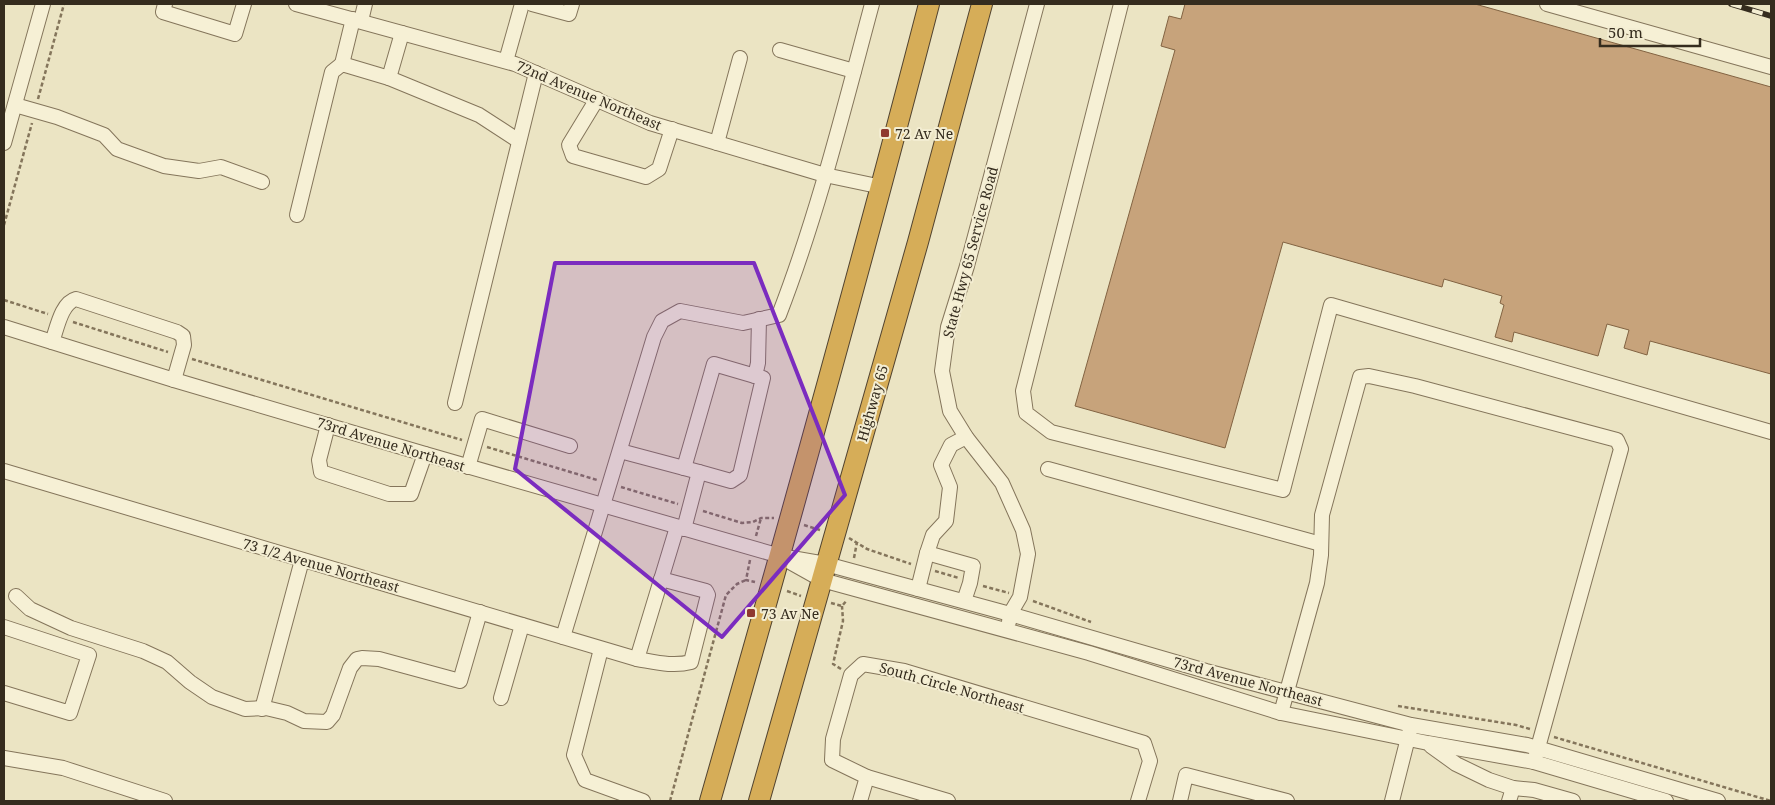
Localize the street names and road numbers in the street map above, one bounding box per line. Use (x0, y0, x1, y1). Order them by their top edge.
street label: 72nd Avenue Northeast (513, 56, 665, 134)
street label: State Hwy 65 Service Road (938, 164, 1002, 340)
street label: Highway 65 (852, 362, 892, 444)
street label: 73rd Avenue Northeast (315, 412, 467, 476)
street label: 73 1/2 Avenue Northeast (240, 534, 402, 596)
street label: 73rd Avenue Northeast (1171, 652, 1325, 710)
street label: South Circle Northeast (877, 657, 1027, 717)

